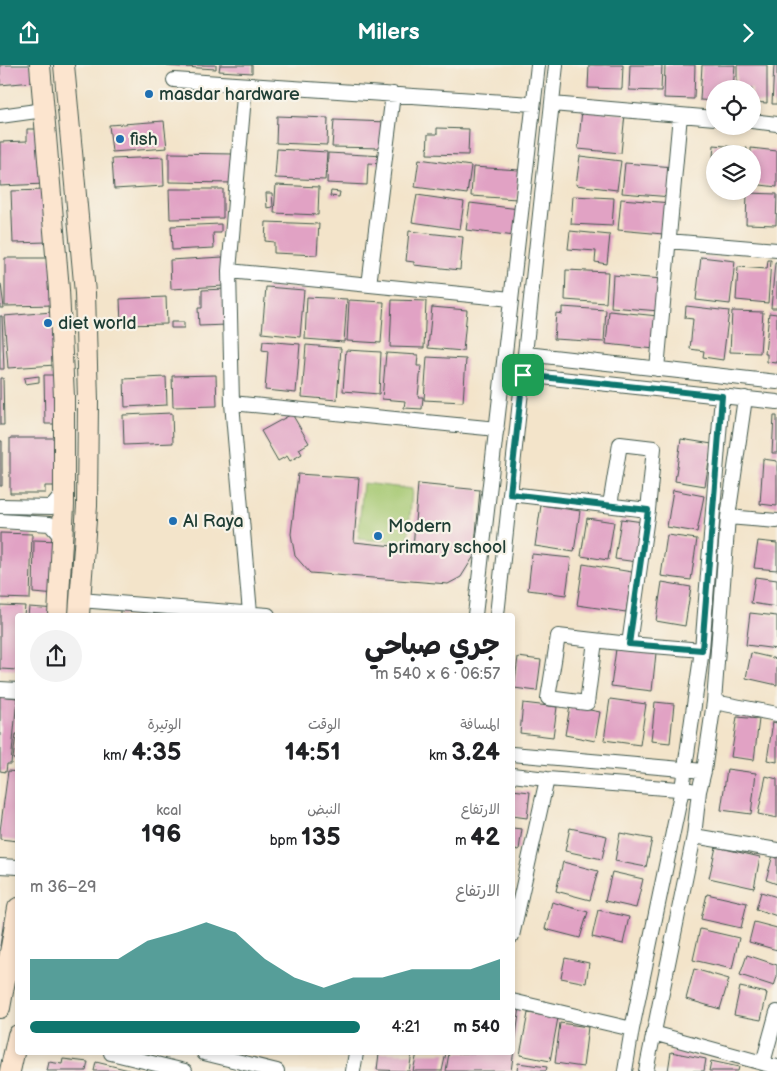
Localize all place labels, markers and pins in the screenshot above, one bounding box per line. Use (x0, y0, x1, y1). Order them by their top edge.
place label: masdar hardware (159, 84, 300, 105)
marker: masdar hardware (143, 88, 155, 100)
place label: fish (130, 129, 158, 150)
marker: fish (114, 133, 126, 145)
place label: diet world (58, 313, 136, 334)
marker: diet world (42, 317, 54, 329)
pin (502, 354, 544, 396)
place label: Al Raya (183, 511, 244, 532)
marker: Al Raya (167, 515, 179, 527)
place label: Modern primary school (388, 516, 506, 558)
marker: Modern primary school (372, 530, 384, 542)

